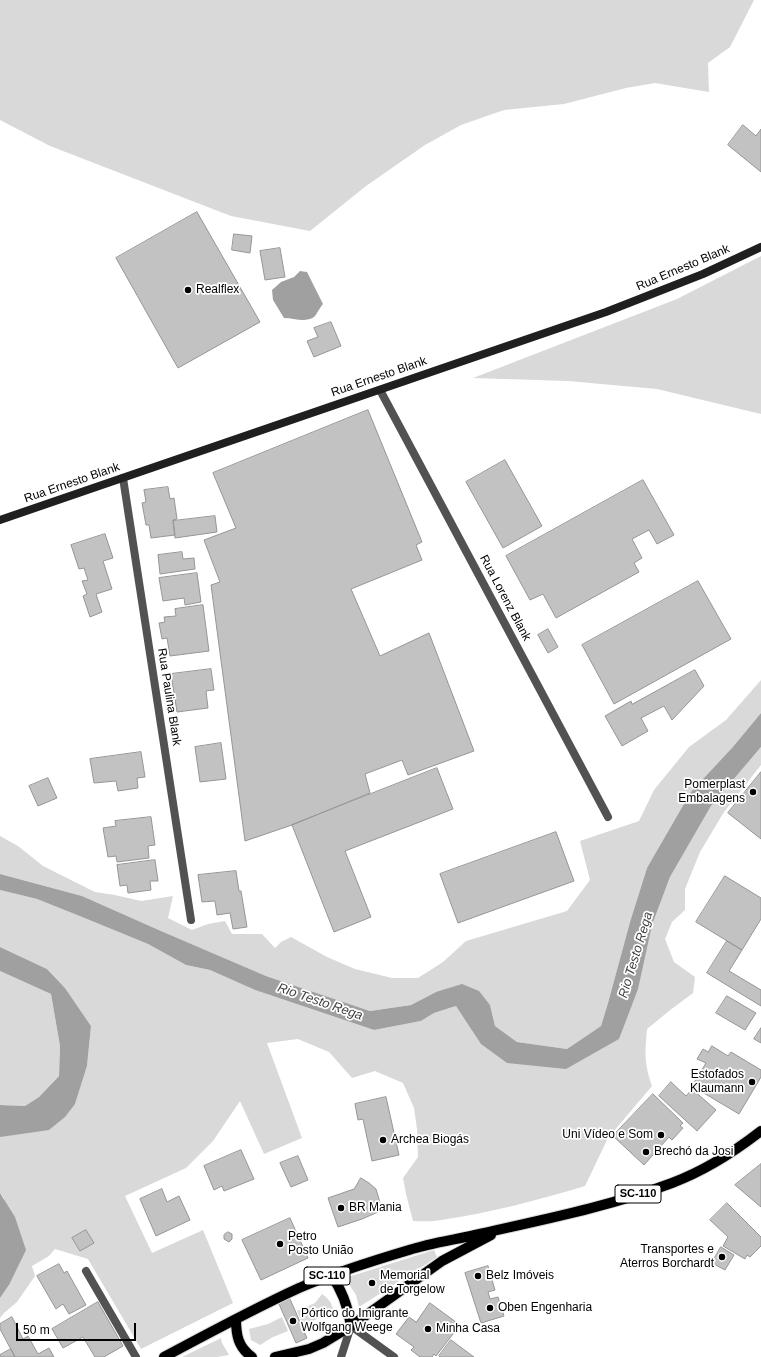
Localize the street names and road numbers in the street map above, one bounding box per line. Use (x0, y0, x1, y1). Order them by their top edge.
street label: Rua Ernesto Blank (634, 242, 732, 294)
street label: Rua Ernesto Blank (329, 354, 429, 400)
street label: Rua Ernesto Blank (22, 460, 122, 506)
street label: Rua Lorenz Blank (476, 553, 534, 643)
street label: Rua Paulina Blank (154, 647, 184, 747)
road number: SC-110 (615, 1185, 661, 1203)
road number: SC-110 (304, 1267, 350, 1285)

